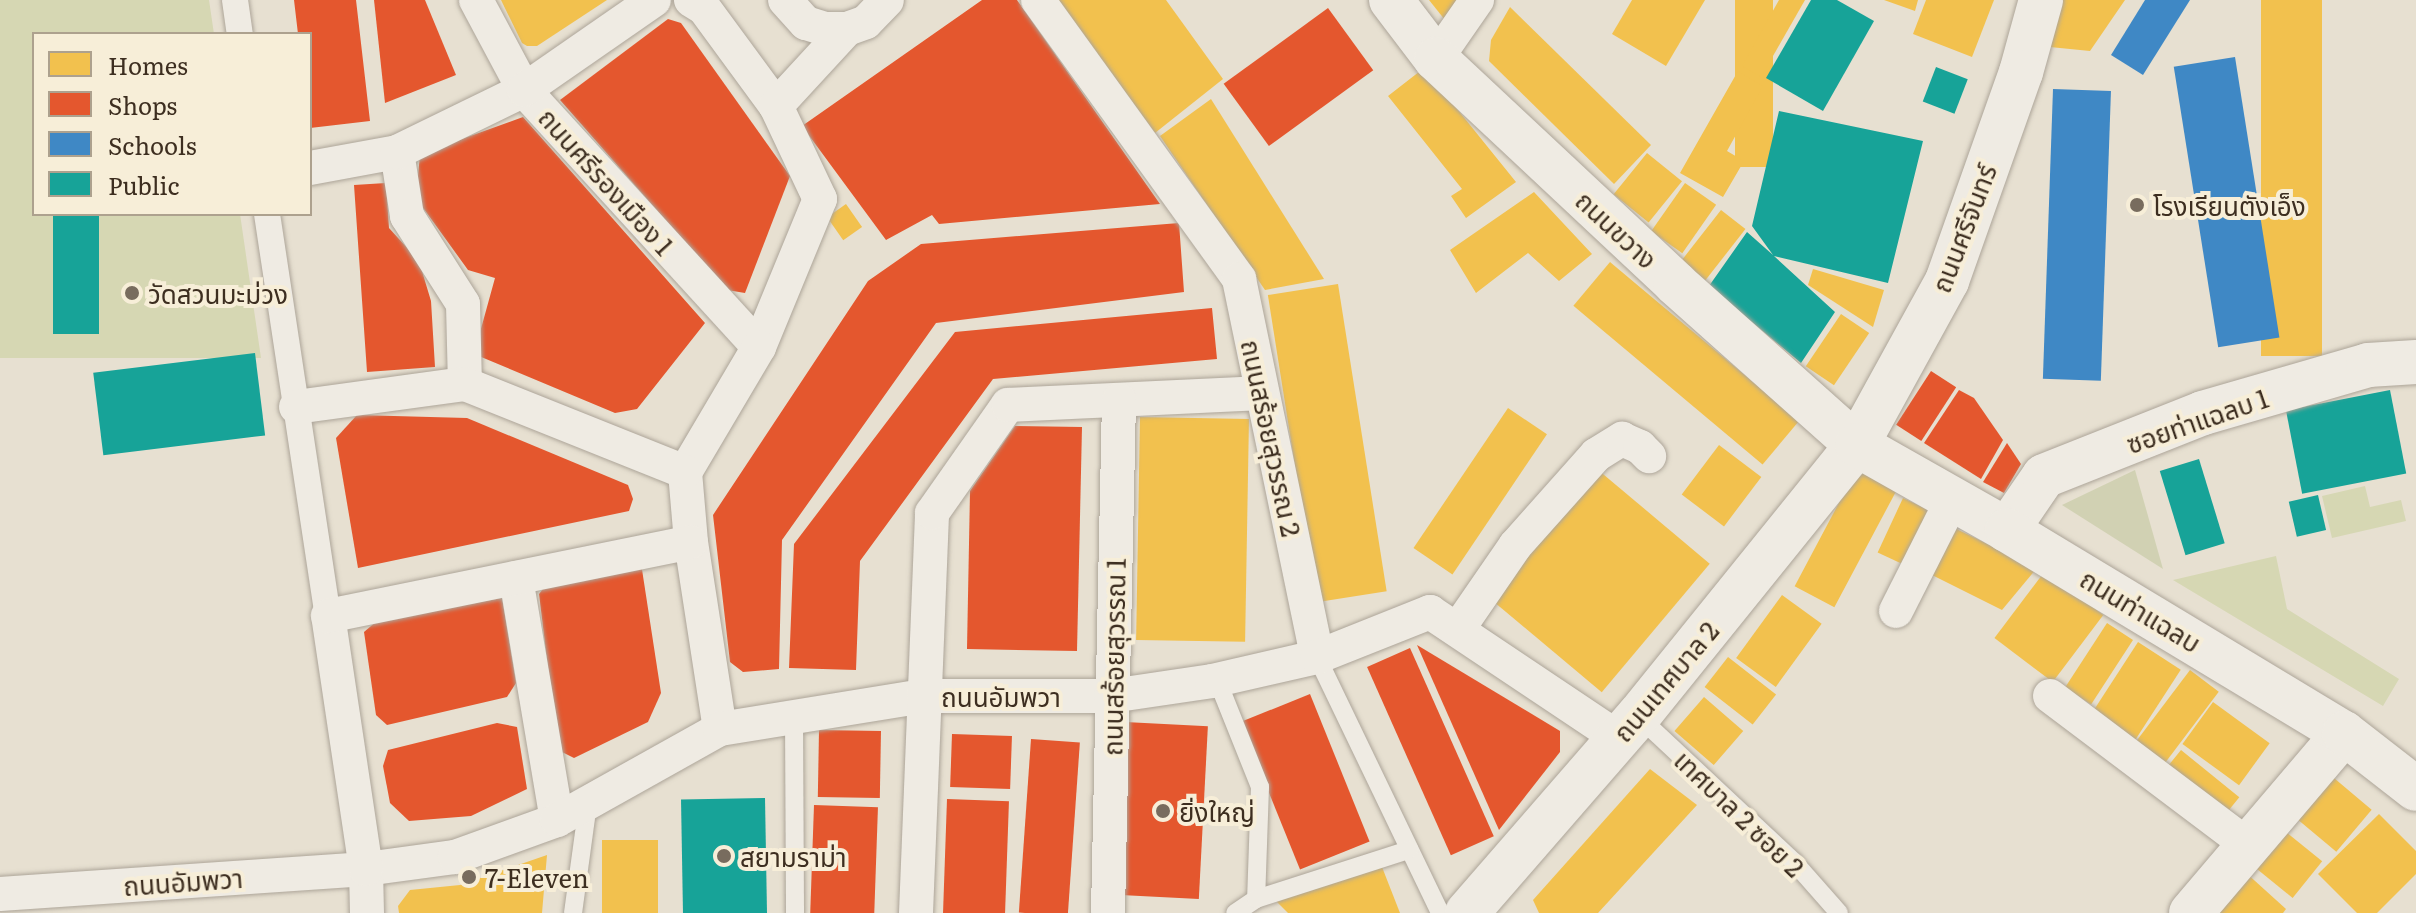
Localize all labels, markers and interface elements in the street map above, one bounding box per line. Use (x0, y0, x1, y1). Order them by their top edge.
legend (32, 32, 312, 216)
text: Homes (108, 47, 188, 82)
text: Shops (108, 87, 177, 122)
street label: ถนนศรีรองเมือง 1 (533, 101, 681, 261)
text: Schools (108, 127, 197, 162)
street label: ถนนศรีจันทร์ (1924, 159, 2002, 297)
text: Public (108, 167, 179, 202)
street label: ถนนขวาง (1570, 184, 1664, 274)
place label: โรงเรียนตังเอ็ง (2153, 189, 2306, 221)
marker: โรงเรียนตังเอ็ง (2128, 196, 2146, 214)
place label: วัดสวนมะม่วง (148, 277, 288, 309)
marker: วัดสวนมะม่วง (123, 284, 141, 302)
street label: ถนนสร้อยสุวรรณ 2 (1236, 337, 1308, 539)
street label: ซอยท่าแฉลบ 1 (2122, 381, 2272, 459)
street label: ถนนสร้อยสุวรรณ 1 (1096, 558, 1130, 756)
street label: ถนนท่าแฉลบ (2075, 562, 2207, 658)
street label: ถนนเทศบาล 2 (1606, 615, 1724, 747)
street label: ถนนอัมพวา (941, 680, 1061, 712)
street label: เทศบาล 2 ซอย 2 (1669, 744, 1811, 882)
place label: ยิ่งใหญ่ (1179, 795, 1255, 827)
marker: ยิ่งใหญ่ (1154, 802, 1172, 820)
place label: สยามราม่า (740, 840, 847, 872)
marker: สยามราม่า (715, 847, 733, 865)
street label: ถนนอัมพวา (122, 861, 244, 901)
place label: 7-Eleven (485, 861, 589, 893)
marker: 7-Eleven (460, 868, 478, 886)

